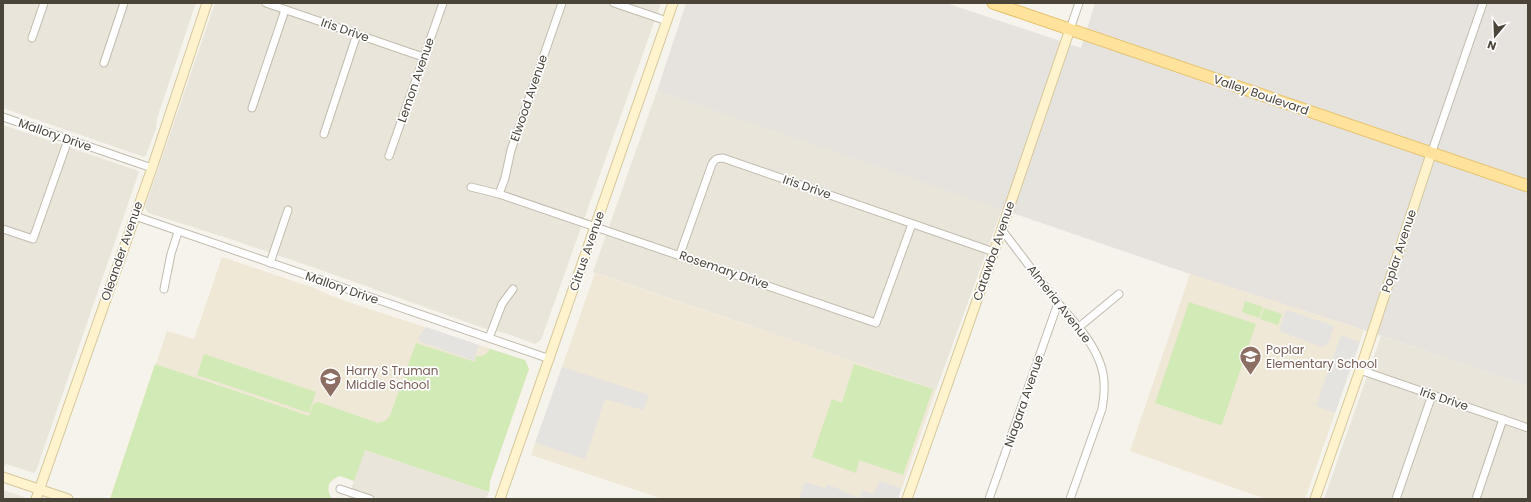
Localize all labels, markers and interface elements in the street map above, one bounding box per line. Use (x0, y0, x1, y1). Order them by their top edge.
street label: Iris Drive (319, 13, 372, 46)
north arrow (1475, 16, 1515, 56)
street label: Lemon Avenue (393, 35, 438, 124)
text: N (1485, 37, 1498, 54)
street label: Elwood Avenue (506, 52, 551, 143)
street label: Valley Boulevard (1211, 70, 1311, 119)
street label: Mallory Drive (16, 114, 94, 155)
street label: Iris Drive (781, 170, 834, 203)
street label: Oleander Avenue (97, 199, 146, 303)
street label: Catawba Avenue (969, 199, 1019, 303)
street label: Poplar Avenue (1377, 207, 1420, 295)
street label: Citrus Avenue (565, 209, 608, 293)
street label: Rosemary Drive (677, 246, 771, 293)
street label: Almeria Avenue (1024, 261, 1095, 346)
street label: Mallory Drive (303, 267, 381, 308)
place label: Poplar Elementary School (1266, 341, 1377, 372)
school or university icon: Poplar Elementary School (1238, 344, 1264, 377)
street label: Niagara Avenue (1000, 352, 1047, 449)
place label: Harry S Truman Middle School (346, 362, 438, 393)
school or university icon: Harry S Truman Middle School (318, 365, 344, 398)
street label: Iris Drive (1418, 383, 1471, 414)

